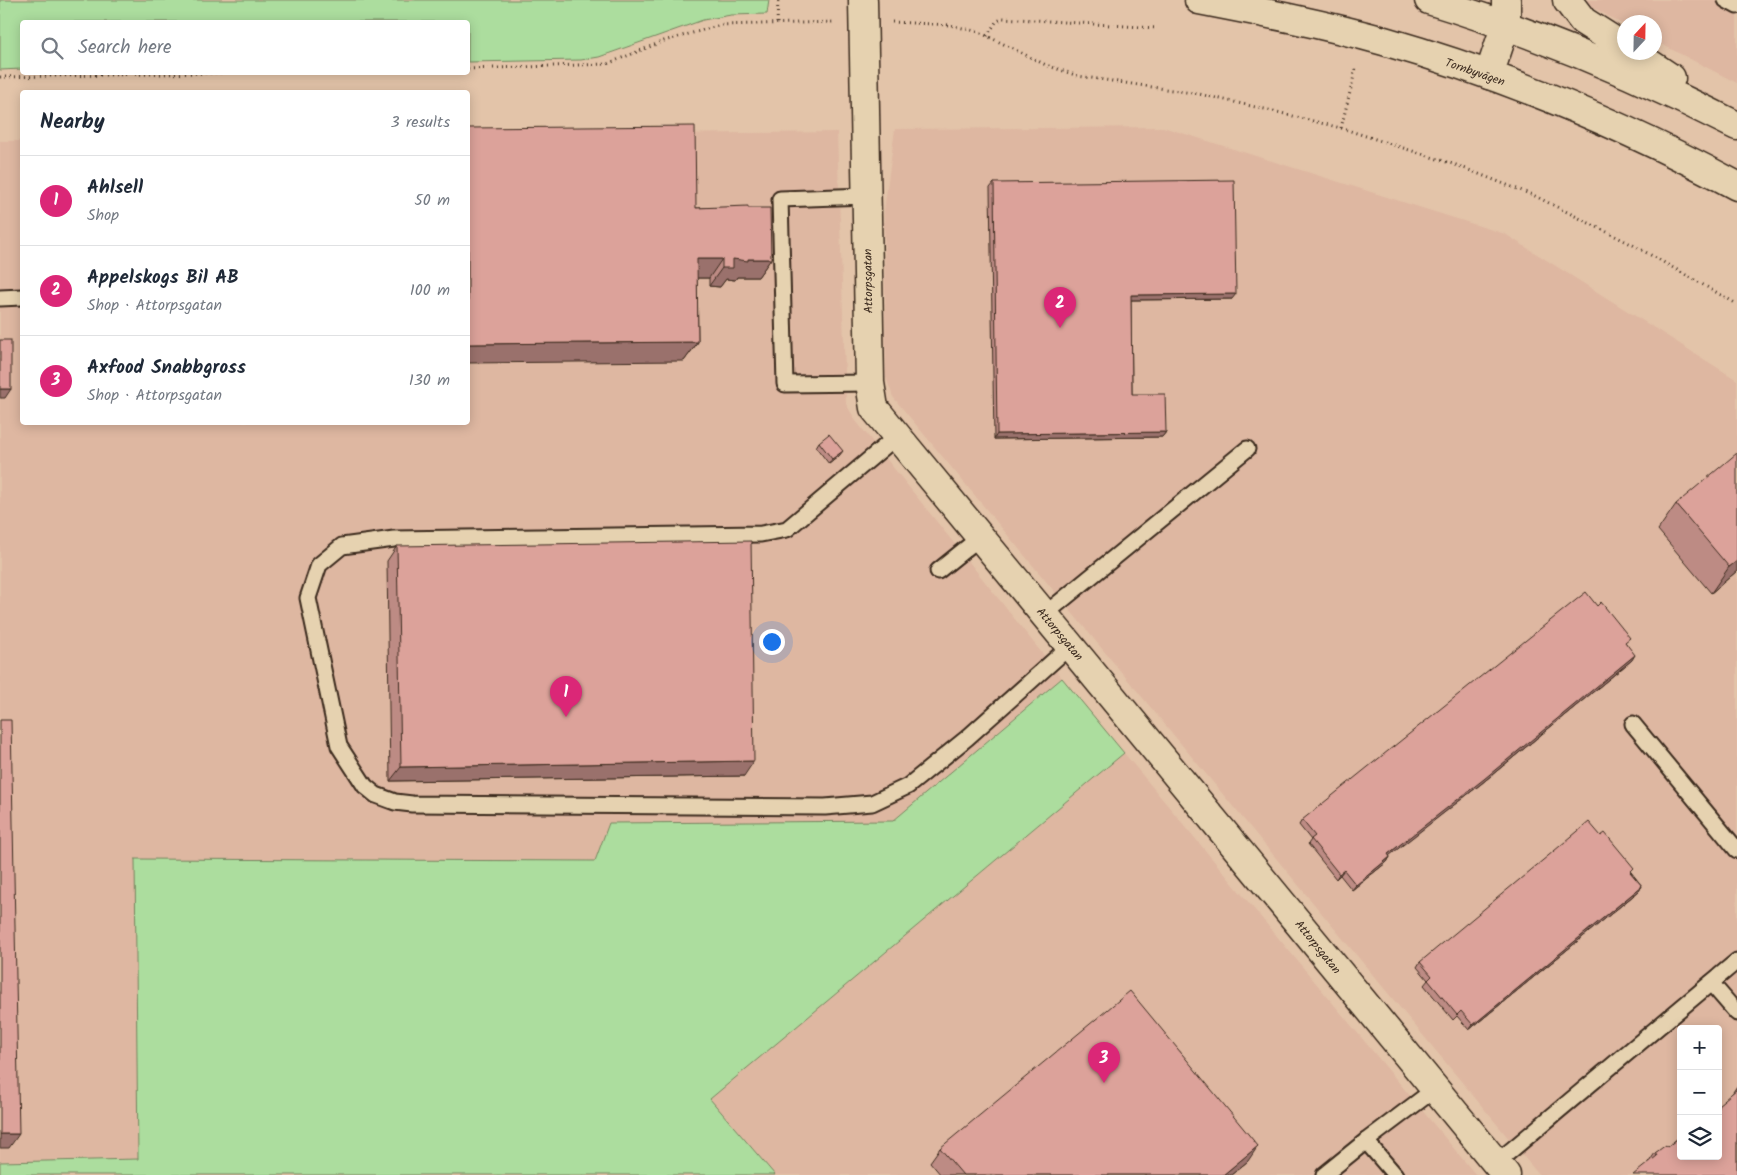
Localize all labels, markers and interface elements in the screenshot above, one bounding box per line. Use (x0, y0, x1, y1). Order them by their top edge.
north arrow (1617, 15, 1662, 60)
search box (20, 20, 470, 75)
text: Search here (78, 33, 172, 63)
icon: search (38, 34, 66, 62)
street label: Tornbyvägen (1442, 53, 1507, 92)
text: Nearby (40, 106, 105, 139)
text: 3 results (391, 110, 450, 135)
text: Ahlsell (87, 173, 143, 203)
text: 1 (54, 188, 58, 213)
text: 50 m (414, 188, 450, 213)
text: Shop (87, 203, 119, 228)
street label: Attorpsgatan (858, 248, 879, 314)
text: Appelskogs Bil AB (87, 263, 239, 293)
text: 2 (51, 278, 61, 303)
text: 100 m (410, 278, 450, 303)
pin: 2 (1044, 287, 1076, 328)
text: Shop · Attorpsgatan (87, 293, 222, 318)
text: Axfood Snabbgross (87, 353, 246, 383)
text: 3 (52, 368, 60, 393)
text: 130 m (409, 368, 450, 393)
text: Shop · Attorpsgatan (87, 383, 222, 408)
street label: Attorpsgatan (1031, 603, 1088, 665)
your location (759, 629, 785, 655)
pin: 1 (550, 676, 582, 717)
street label: Attorpsgatan (1290, 916, 1345, 978)
map controls (1677, 1025, 1722, 1160)
button: + (1677, 1025, 1722, 1070)
pin: 3 (1088, 1042, 1120, 1083)
button: − (1677, 1070, 1722, 1115)
button: layers (1677, 1115, 1722, 1160)

